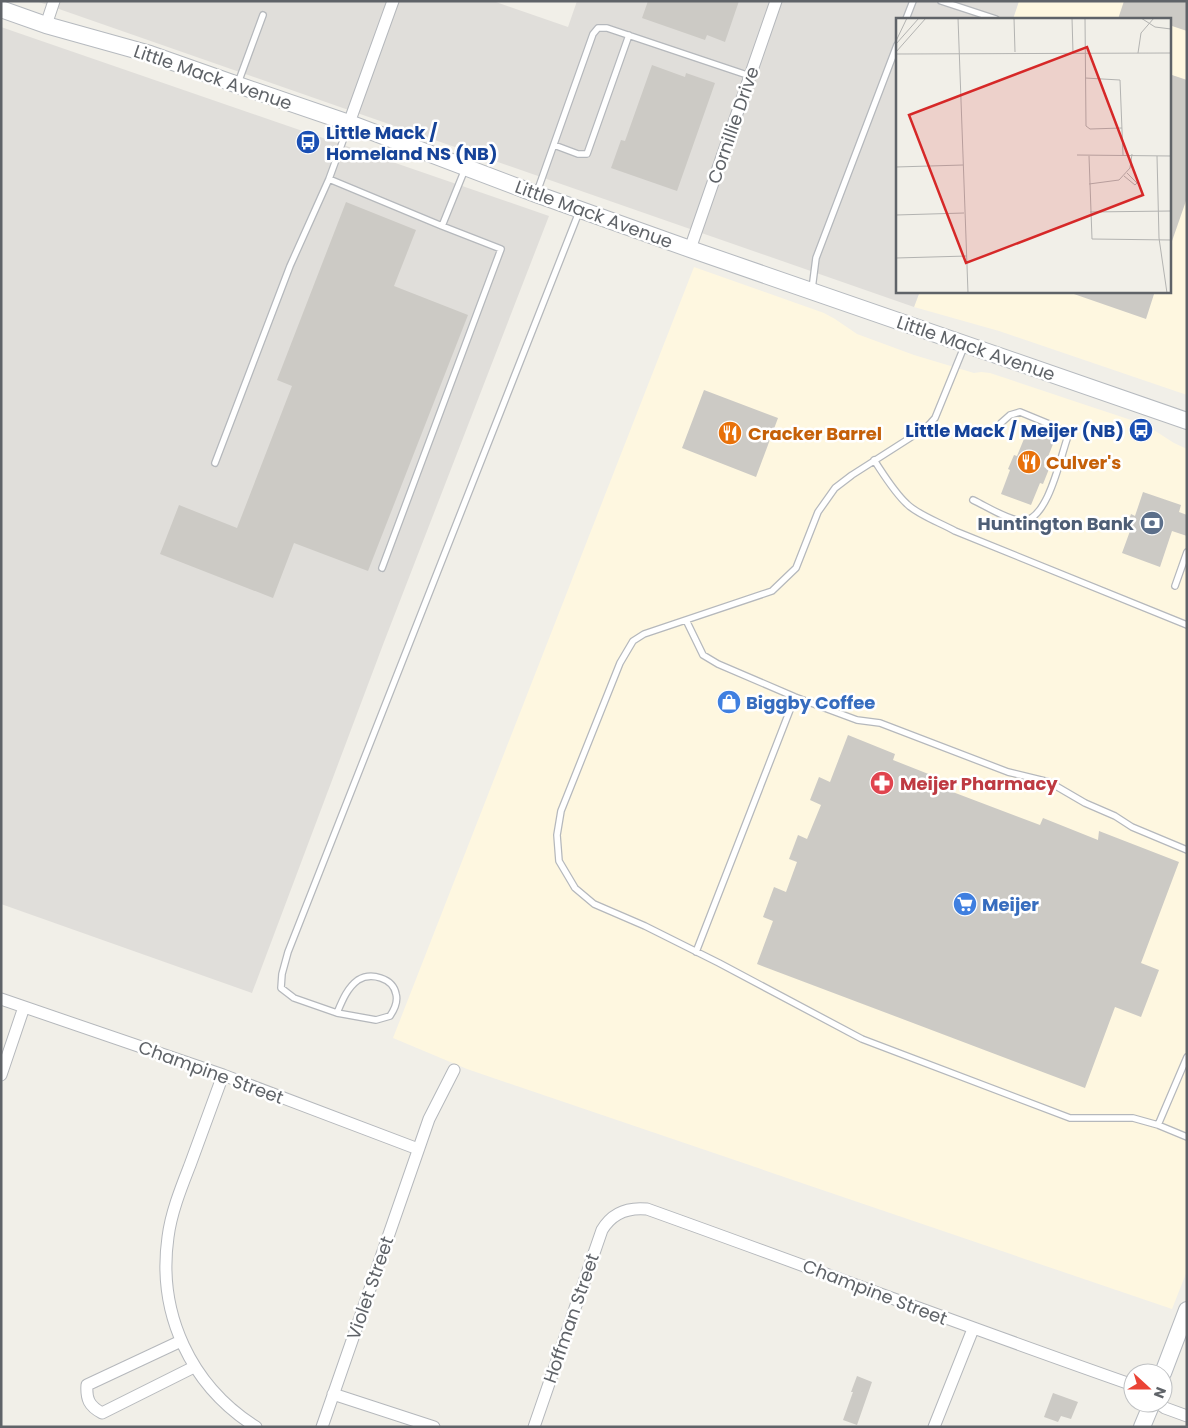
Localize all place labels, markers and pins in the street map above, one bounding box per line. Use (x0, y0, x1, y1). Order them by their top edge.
place label: Little Mack / Homeland NS (NB) (326, 120, 497, 166)
bus stop icon: Little Mack / Homeland NS (NB) (295, 129, 321, 155)
bus stop icon: Little Mack / Meijer (NB) (1128, 417, 1154, 443)
place label: Little Mack / Meijer (NB) (905, 418, 1124, 443)
restaurant icon: Cracker Barrel (717, 420, 743, 446)
place label: Cracker Barrel (748, 421, 882, 446)
restaurant icon: Culver's (1016, 449, 1042, 475)
place label: Culver's (1046, 450, 1121, 475)
bank icon: Huntington Bank (1139, 510, 1165, 536)
place label: Huntington Bank (978, 511, 1135, 536)
shop icon: Biggby Coffee (716, 689, 742, 715)
place label: Biggby Coffee (746, 690, 875, 715)
pharmacy icon: Meijer Pharmacy (869, 770, 895, 796)
place label: Meijer Pharmacy (900, 771, 1058, 796)
supermarket icon: Meijer (952, 891, 978, 917)
place label: Meijer (982, 892, 1039, 917)

